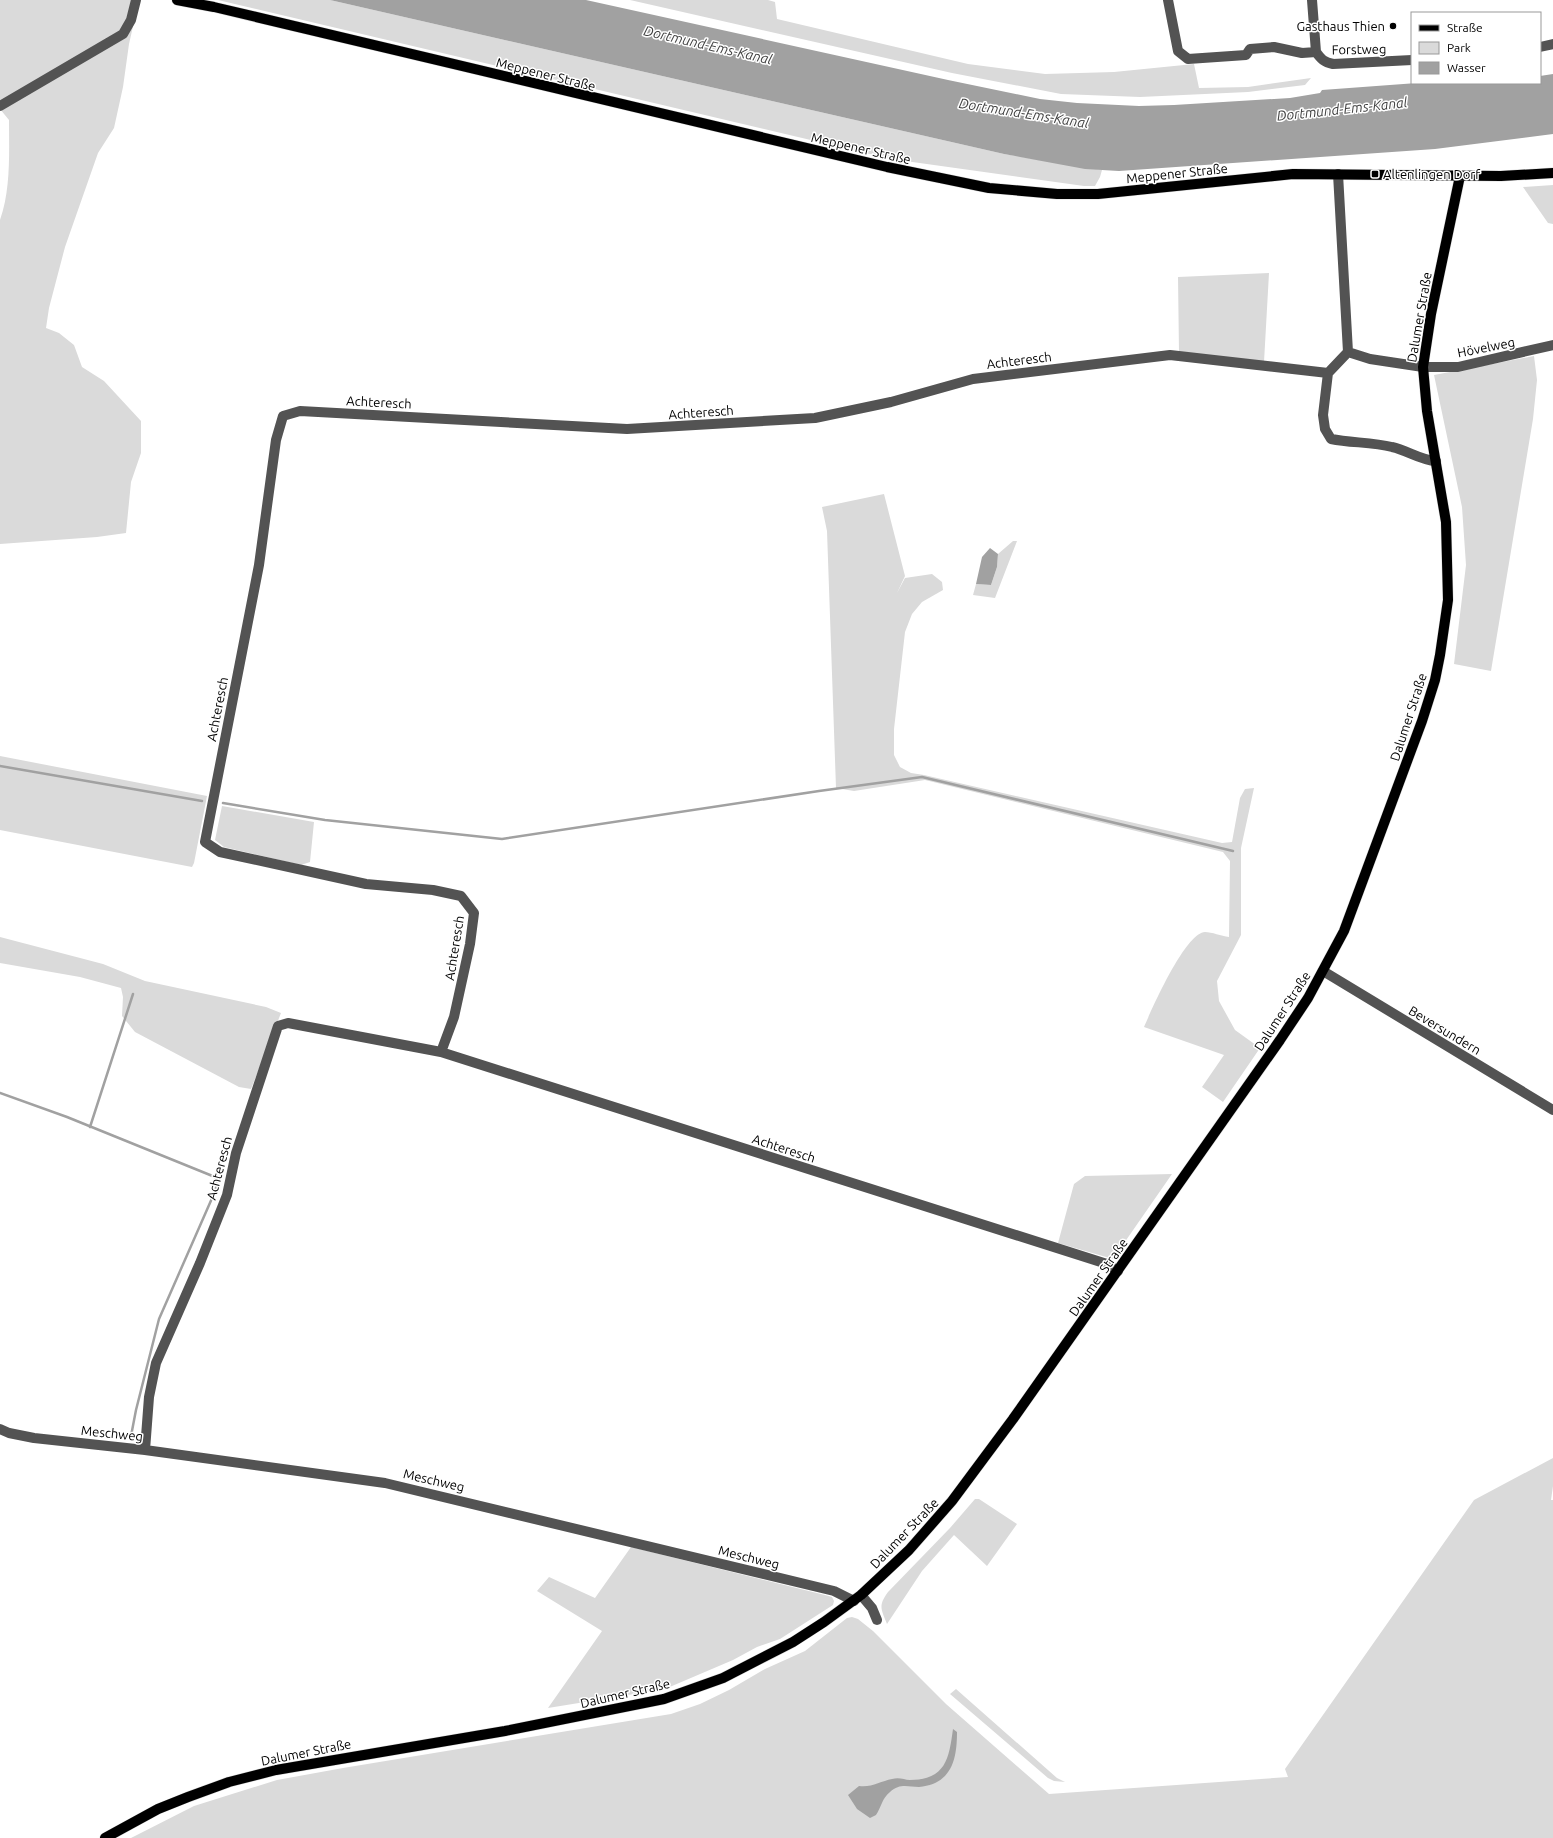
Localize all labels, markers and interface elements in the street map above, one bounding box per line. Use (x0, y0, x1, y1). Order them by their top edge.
legend (1411, 12, 1541, 84)
place label: Gasthaus Thien (1296, 19, 1385, 33)
marker: Gasthaus Thien (1388, 21, 1398, 31)
text: Straße (1447, 21, 1483, 34)
water label: Dortmund-Ems-Kanal (642, 22, 774, 68)
text: Park (1447, 41, 1471, 54)
street label: Forstweg (1331, 42, 1387, 56)
street label: Meppener Straße (495, 55, 597, 93)
text: Wasser (1447, 61, 1486, 74)
water label: Dortmund-Ems-Kanal (1276, 94, 1408, 124)
water label: Dortmund-Ems-Kanal (958, 95, 1090, 131)
street label: Meppener Straße (810, 130, 912, 166)
street label: Meppener Straße (1126, 161, 1228, 185)
place label: Altenlingen Dorf (1383, 167, 1480, 181)
marker: Altenlingen Dorf (1370, 169, 1380, 179)
street label: Dalumer Straße (1404, 271, 1434, 363)
street label: Hövelweg (1456, 335, 1516, 359)
street label: Achteresch (986, 349, 1052, 371)
street label: Achteresch (346, 393, 412, 411)
street label: Achteresch (668, 403, 734, 421)
street label: Dalumer Straße (1387, 671, 1429, 763)
street label: Achteresch (204, 676, 230, 742)
street label: Achteresch (442, 915, 466, 981)
street label: Dalumer Straße (1251, 969, 1313, 1053)
street label: Beversundern (1406, 1003, 1484, 1057)
street label: Achteresch (751, 1131, 817, 1165)
street label: Achteresch (204, 1135, 234, 1201)
street label: Dalumer Straße (1066, 1235, 1130, 1319)
street label: Meschweg (80, 1423, 144, 1443)
street label: Meschweg (402, 1466, 466, 1494)
street label: Dalumer Straße (867, 1495, 941, 1571)
street label: Meschweg (717, 1543, 781, 1571)
street label: Dalumer Straße (579, 1676, 671, 1710)
street label: Dalumer Straße (260, 1736, 352, 1768)

